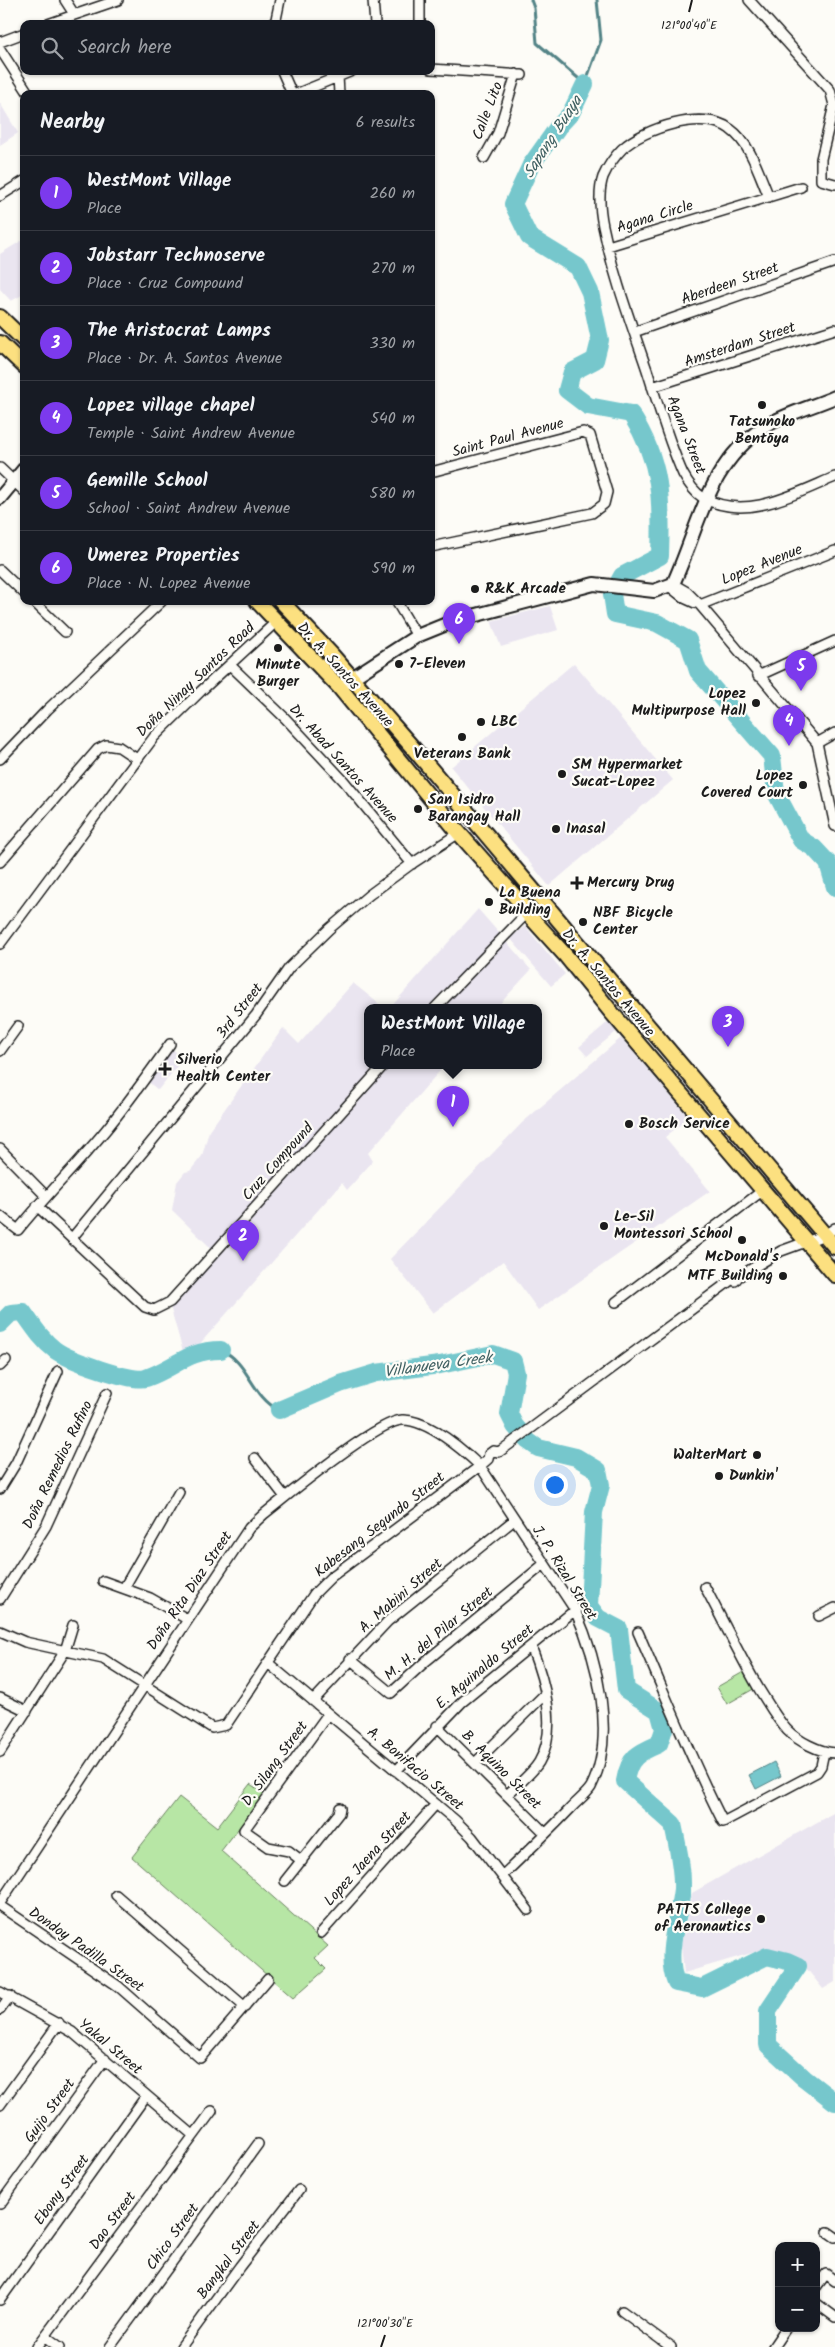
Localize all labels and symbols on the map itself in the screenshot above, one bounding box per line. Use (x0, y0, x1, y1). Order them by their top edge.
text: 121°00'40"E (661, 16, 718, 35)
street label: Calle Lito (466, 78, 510, 144)
water label: Sapang Buaya (517, 89, 590, 183)
street label: Agana Circle (614, 194, 696, 240)
street label: Aberdeen Street (678, 256, 782, 312)
street label: Amsterdam Street (681, 316, 799, 374)
street label: Agana Street (660, 392, 712, 478)
marker: Tatsunoko Bentōya (756, 399, 768, 411)
place label: Tatsunoko Bentōya (729, 410, 795, 451)
street label: Saint Paul Avenue (450, 412, 567, 464)
street label: Lopez Avenue (718, 538, 806, 592)
place label: R&K Arcade (485, 577, 567, 601)
marker: R&K Arcade (469, 583, 481, 595)
pin: 6 (443, 603, 475, 644)
street label: Doña Ninay Santos Road (131, 616, 261, 743)
street label: Dr. A. Santos Avenue (291, 617, 399, 733)
marker: Minute Burger (272, 642, 284, 654)
pin: 5 (785, 650, 817, 691)
place label: 7-Eleven (409, 652, 466, 676)
place label: Minute Burger (256, 653, 301, 694)
marker: 7-Eleven (393, 658, 405, 670)
place label: Lopez Multipurpose Hall (632, 682, 746, 723)
marker: Lopez Multipurpose Hall (750, 697, 762, 709)
street label: Dr. Abad Santos Avenue (283, 699, 404, 829)
pin: 4 (773, 705, 805, 746)
place label: LBC (491, 710, 518, 734)
marker: LBC (475, 716, 487, 728)
marker: Veterans Bank (456, 731, 468, 743)
place label: Veterans Bank (414, 742, 511, 766)
place label: SM Hypermarket Sucat-Lopez (572, 753, 683, 794)
place label: Lopez Covered Court (701, 764, 793, 805)
marker: SM Hypermarket Sucat-Lopez (556, 768, 568, 780)
marker: Lopez Covered Court (797, 779, 809, 791)
place label: San Isidro Barangay Hall (428, 788, 520, 829)
marker: San Isidro Barangay Hall (412, 803, 424, 815)
place label: Inasal (566, 817, 605, 841)
marker: Inasal (550, 823, 562, 835)
place label: Mercury Drug (587, 871, 675, 895)
marker: Mercury Drug (571, 877, 583, 889)
place label: La Buena Building (499, 881, 561, 922)
marker: La Buena Building (483, 896, 495, 908)
place label: NBF Bicycle Center (593, 901, 673, 942)
marker: NBF Bicycle Center (577, 916, 589, 928)
street label: Dr. A. Santos Avenue (555, 924, 661, 1043)
street label: 3rd Street (211, 978, 270, 1044)
pin: 3 (712, 1006, 744, 1047)
place label: Silverio Health Center (176, 1048, 271, 1089)
marker: Silverio Health Center (158, 1062, 172, 1076)
pin: 1 (437, 1086, 469, 1127)
place label: Bosch Service (639, 1112, 730, 1136)
street label: Cruz Compound (236, 1117, 320, 1207)
marker: Bosch Service (623, 1118, 635, 1130)
place label: Le-Sil Montessori School (614, 1205, 732, 1246)
pin: 2 (227, 1220, 259, 1261)
marker: Le-Sil Montessori School (598, 1220, 610, 1232)
marker: McDonald's (736, 1234, 748, 1246)
place label: McDonald's (705, 1245, 779, 1269)
place label: MTF Building (688, 1264, 773, 1288)
marker: MTF Building (777, 1270, 789, 1282)
water label: Villanueva Creek (383, 1345, 496, 1385)
street label: Doña Remedios Rufino (16, 1396, 100, 1533)
place label: WalterMart (673, 1443, 747, 1467)
marker: WalterMart (751, 1449, 763, 1461)
place label: Dunkin' (729, 1464, 778, 1488)
street label: Kabesang Segundo Street (309, 1466, 451, 1584)
marker: Dunkin' (713, 1470, 725, 1482)
your location (542, 1472, 568, 1498)
street label: J. P. Rizal Street (525, 1521, 603, 1625)
street label: Doña Rita Diaz Street (141, 1526, 239, 1656)
street label: A. Mabini Street (354, 1553, 448, 1639)
street label: M. H. del Pilar Street (379, 1581, 499, 1687)
street label: E. Aguinaldo Street (430, 1618, 540, 1716)
street label: D. Silang Street (236, 1716, 314, 1812)
street label: A. Bonifacio Street (361, 1721, 469, 1817)
street label: B. Aquino Street (455, 1724, 547, 1816)
street label: Lopez Jaena Street (318, 1806, 418, 1912)
place label: PATTS College of Aeronautics (655, 1898, 752, 1939)
street label: Dondoy Padilla Street (23, 1901, 149, 1999)
marker: PATTS College of Aeronautics (755, 1913, 767, 1925)
street label: Yakal Street (73, 2013, 148, 2081)
street label: Guijo Street (18, 2074, 82, 2148)
street label: Ebony Street (28, 2149, 96, 2230)
street label: Dao Street (83, 2186, 143, 2255)
street label: Chico Street (140, 2198, 206, 2276)
street label: Bangkal Street (191, 2215, 267, 2305)
text: 121°00'30"E (357, 2314, 414, 2333)

